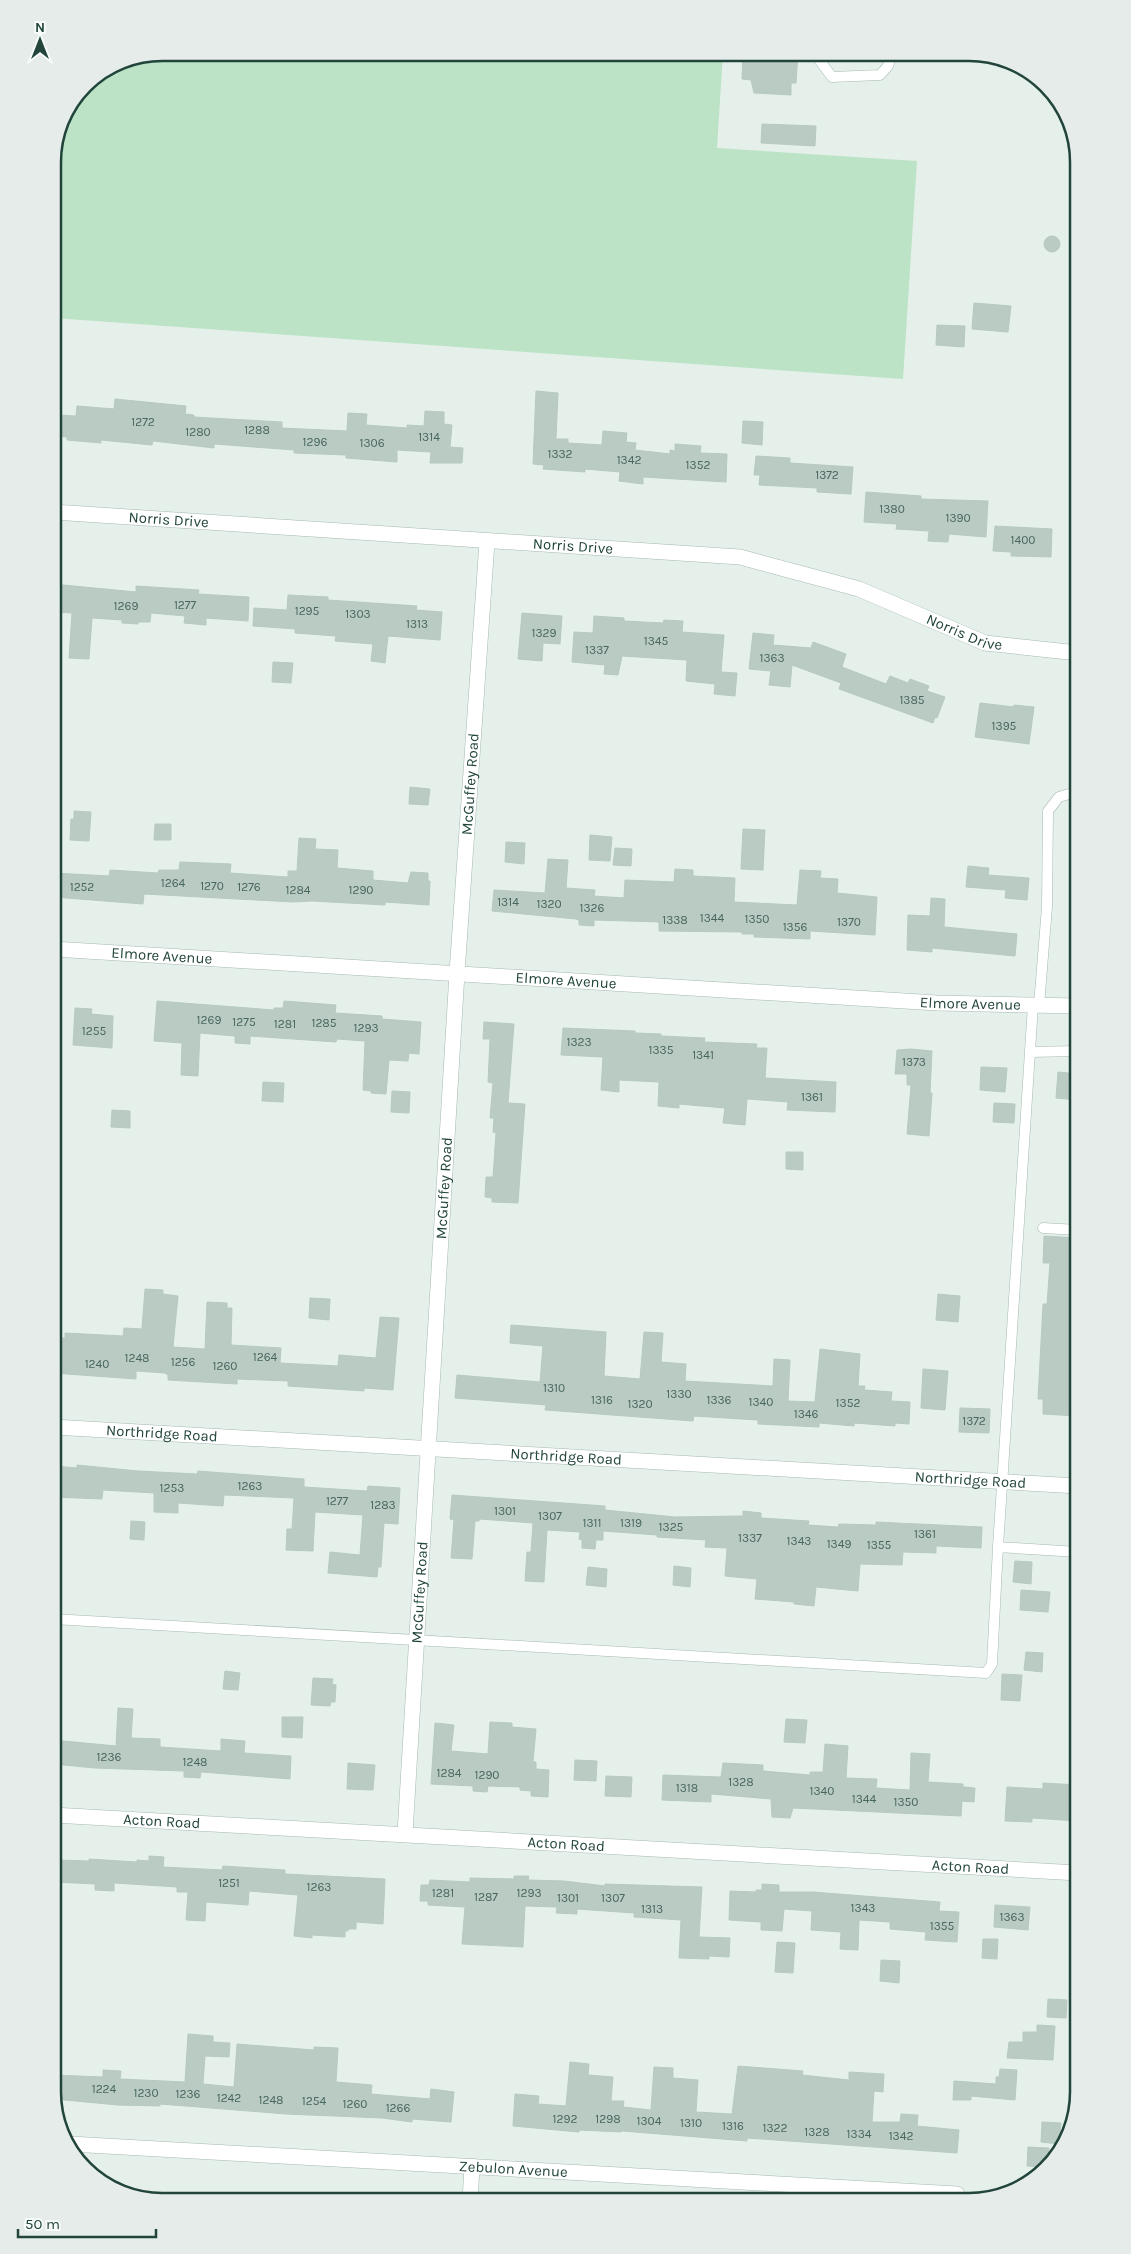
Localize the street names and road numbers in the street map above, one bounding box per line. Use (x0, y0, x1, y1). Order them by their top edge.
street label: Norris Drive (128, 508, 209, 531)
street label: Norris Drive (532, 534, 614, 558)
street label: Norris Drive (924, 610, 1003, 654)
street label: McGuffey Road (458, 732, 483, 836)
street label: Elmore Avenue (111, 944, 213, 968)
street label: Elmore Avenue (515, 968, 617, 992)
street label: Elmore Avenue (919, 993, 1021, 1014)
street label: McGuffey Road (432, 1137, 456, 1240)
street label: Northridge Road (106, 1421, 218, 1445)
street label: Northridge Road (510, 1444, 622, 1469)
street label: Northridge Road (914, 1468, 1027, 1492)
street label: McGuffey Road (407, 1541, 432, 1644)
street label: Acton Road (123, 1810, 201, 1832)
street label: Acton Road (527, 1833, 605, 1855)
street label: Acton Road (931, 1856, 1010, 1878)
street label: Zebulon Avenue (458, 2157, 568, 2181)

